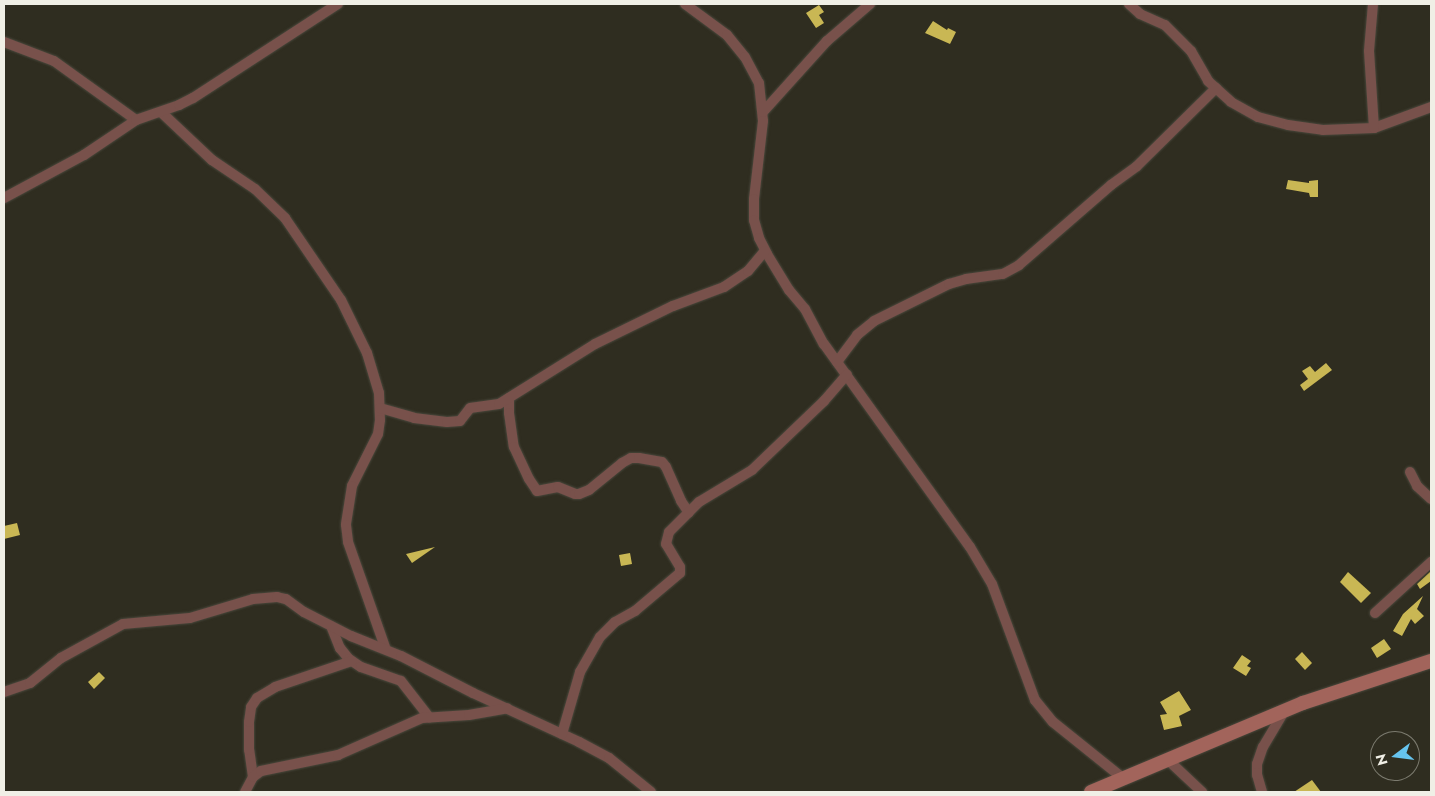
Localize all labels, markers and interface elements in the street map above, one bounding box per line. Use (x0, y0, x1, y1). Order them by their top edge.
north arrow (1370, 731, 1420, 781)
text: N (1370, 752, 1393, 768)

